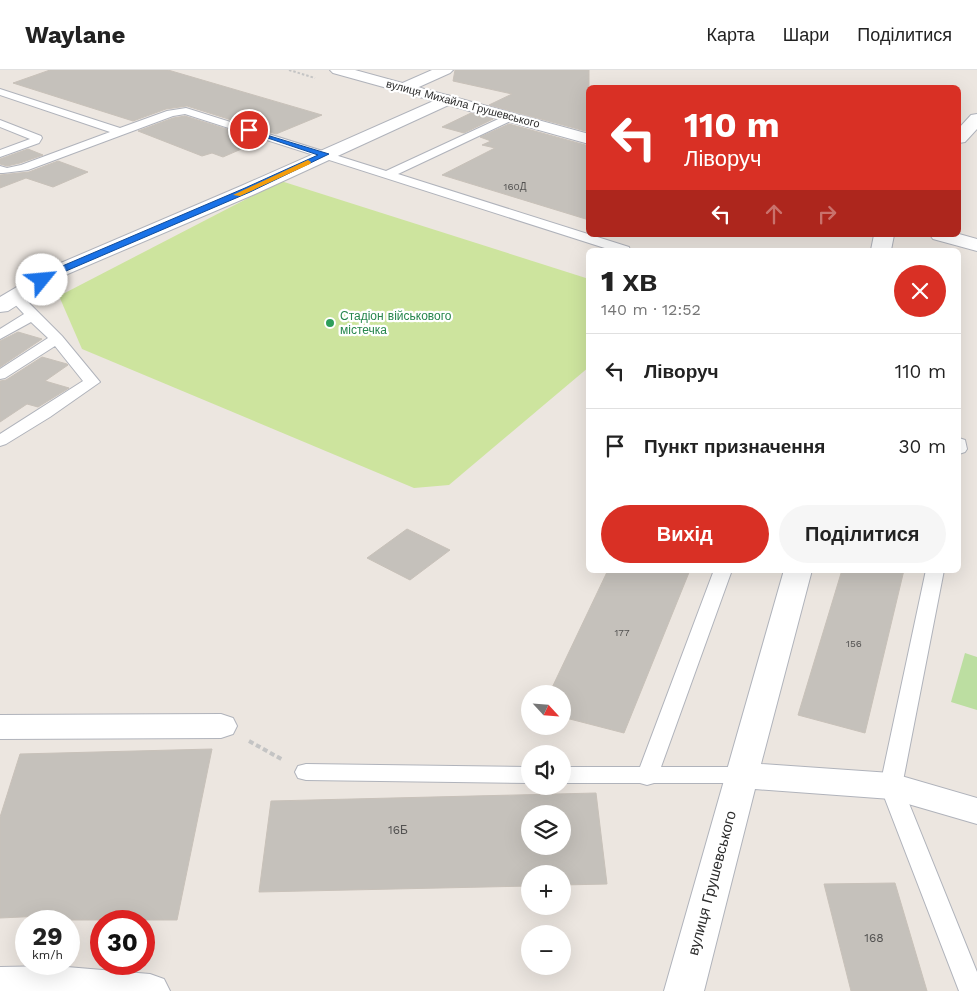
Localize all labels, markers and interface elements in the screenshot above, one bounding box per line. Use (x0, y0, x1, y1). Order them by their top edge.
text: Waylane (25, 21, 125, 49)
text: Карта (707, 24, 755, 45)
text: Шари (783, 24, 829, 45)
text: Поділитися (857, 24, 952, 45)
street label: вулиця Михайла Грушевського (385, 77, 541, 131)
text: 110 m (684, 104, 780, 146)
icon: left (601, 105, 666, 170)
pin (228, 109, 270, 151)
icon: arrive (235, 116, 263, 144)
text: Ліворуч (684, 146, 761, 171)
house number: 160Д (504, 181, 527, 192)
icon: left (707, 200, 735, 228)
icon: ahead (760, 200, 788, 228)
icon: right (813, 200, 841, 228)
position arrow (15, 253, 67, 305)
text: 1 хв (601, 263, 658, 298)
button: close (894, 265, 946, 317)
text: 140 m · 12:52 (601, 300, 701, 319)
place label: Стадіон військового містечка (340, 309, 452, 337)
marker: Стадіон військового містечка (324, 317, 336, 329)
icon: left (601, 357, 629, 385)
text: Ліворуч (644, 360, 719, 383)
text: 110 m (895, 360, 946, 383)
icon: arrive (601, 432, 629, 460)
text: Пункт призначення (644, 435, 825, 458)
text: 30 m (899, 435, 946, 458)
button: Вихід (601, 505, 769, 563)
button: Поділитися (779, 505, 946, 563)
house number: 177 (614, 627, 630, 638)
house number: 156 (846, 638, 862, 649)
north arrow (521, 685, 571, 735)
map controls (521, 685, 571, 975)
button: sound (521, 745, 571, 795)
button: layers (521, 805, 571, 855)
street label: вулиця Грушевського (684, 809, 740, 957)
house number: 16Б (388, 823, 408, 837)
button: + (521, 865, 571, 915)
speed limit sign: 30 (90, 910, 155, 975)
text: 29 (32, 922, 63, 951)
button: − (521, 925, 571, 975)
house number: 168 (864, 931, 884, 945)
text: km/h (32, 948, 63, 962)

